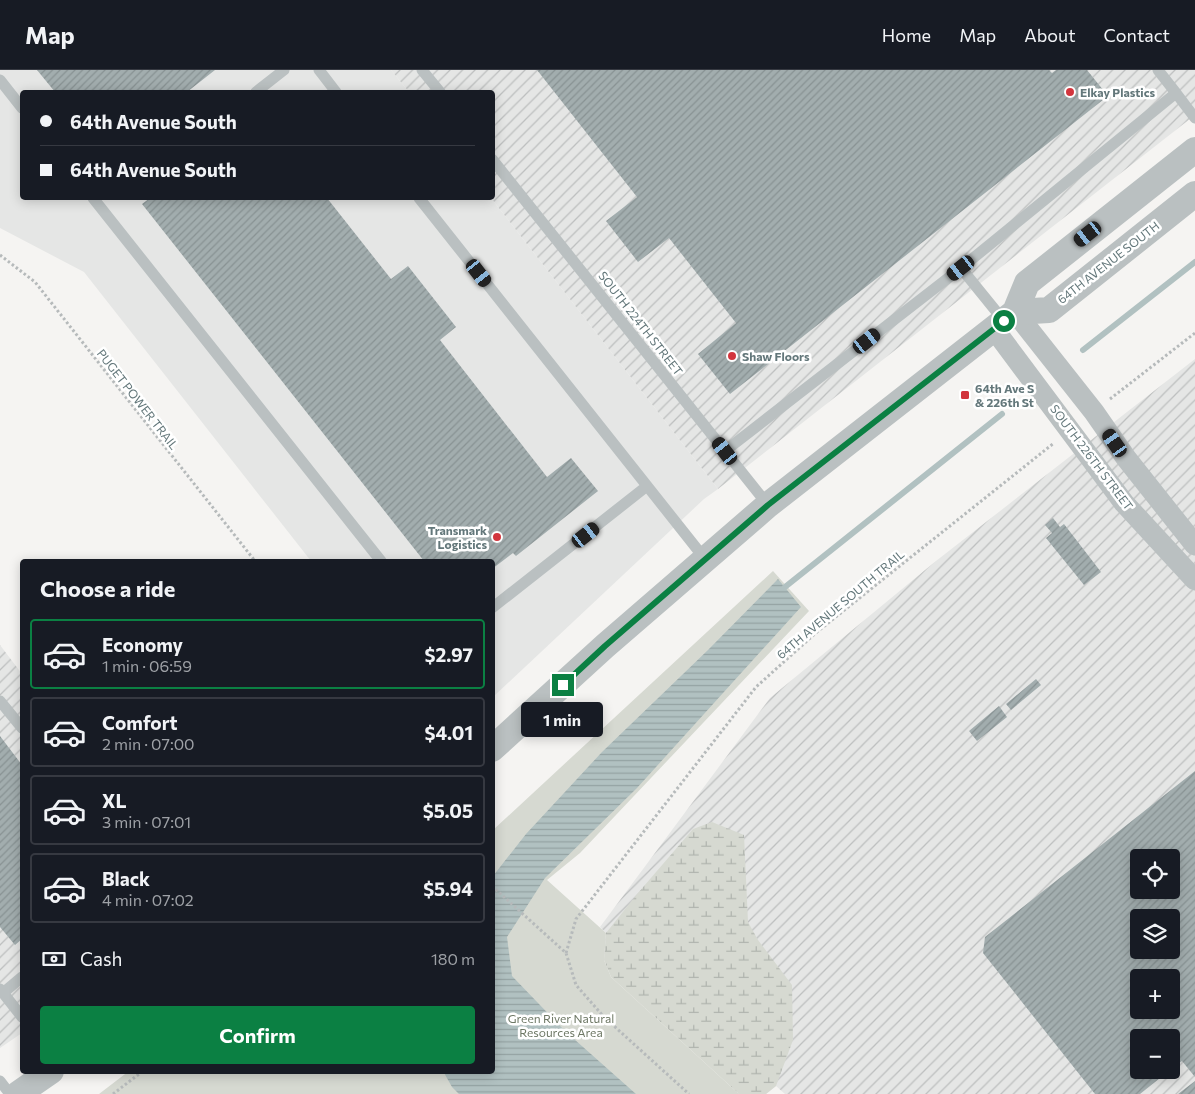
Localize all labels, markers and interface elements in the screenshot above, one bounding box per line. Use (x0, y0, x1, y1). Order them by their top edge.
text: Map (25, 20, 75, 49)
text: Home (882, 24, 931, 46)
text: Map (959, 24, 996, 46)
text: About (1024, 24, 1076, 46)
text: Contact (1104, 24, 1170, 46)
place label: Elkay Plastics (1080, 85, 1155, 99)
marker: Elkay Plastics (1064, 86, 1076, 98)
text: 64th Avenue South (70, 110, 237, 133)
text: 64th Avenue South (70, 158, 237, 181)
street label: 64TH AVENUE SOUTH (1054, 218, 1162, 306)
car (1071, 219, 1104, 249)
car (944, 253, 977, 283)
car (463, 257, 494, 289)
street label: SOUTH 224TH STREET (596, 268, 686, 378)
route start (993, 310, 1015, 332)
car (850, 326, 883, 356)
street label: PUGET POWER TRAIL (95, 346, 182, 452)
place label: Shaw Floors (742, 349, 810, 363)
marker: Shaw Floors (726, 350, 738, 362)
place label: 64th Ave S & 226th St (975, 381, 1034, 409)
marker: 64th Ave S & 226th St (959, 389, 971, 401)
street label: SOUTH 226TH STREET (1048, 402, 1136, 513)
car (1100, 426, 1129, 460)
car (709, 435, 740, 467)
car (569, 520, 602, 550)
place label: Transmark Logistics (428, 523, 487, 551)
marker: Transmark Logistics (491, 531, 503, 543)
street label: 64TH AVENUE SOUTH TRAIL (774, 547, 907, 661)
text: Choose a ride (40, 575, 175, 602)
icon: car (42, 632, 87, 677)
text: Economy (102, 633, 183, 656)
text: $2.97 (425, 643, 473, 666)
text: 1 min · 06:59 (102, 656, 192, 675)
route end (552, 674, 574, 696)
callout: 1 min (522, 702, 604, 738)
icon: car (42, 710, 87, 755)
text: 1 min (543, 710, 581, 729)
text: Comfort (102, 711, 178, 734)
text: $4.01 (425, 721, 473, 744)
text: 2 min · 07:00 (102, 734, 195, 753)
icon: car (42, 788, 87, 833)
text: XL (102, 789, 127, 812)
text: $5.05 (423, 799, 473, 822)
text: 3 min · 07:01 (102, 812, 191, 831)
map controls (1130, 849, 1180, 1079)
button: locate (1130, 849, 1180, 899)
icon: car (42, 866, 87, 911)
text: Black (102, 867, 150, 890)
text: $5.94 (423, 877, 473, 900)
text: 4 min · 07:02 (102, 890, 194, 909)
button: layers (1130, 909, 1180, 959)
icon: cash (40, 945, 68, 973)
text: Cash (80, 947, 122, 970)
text: 180 m (431, 949, 475, 968)
button: + (1130, 969, 1180, 1019)
button: Confirm (40, 1006, 475, 1064)
park label: Green River Natural Resources Area (508, 1011, 614, 1039)
button: − (1130, 1029, 1180, 1079)

